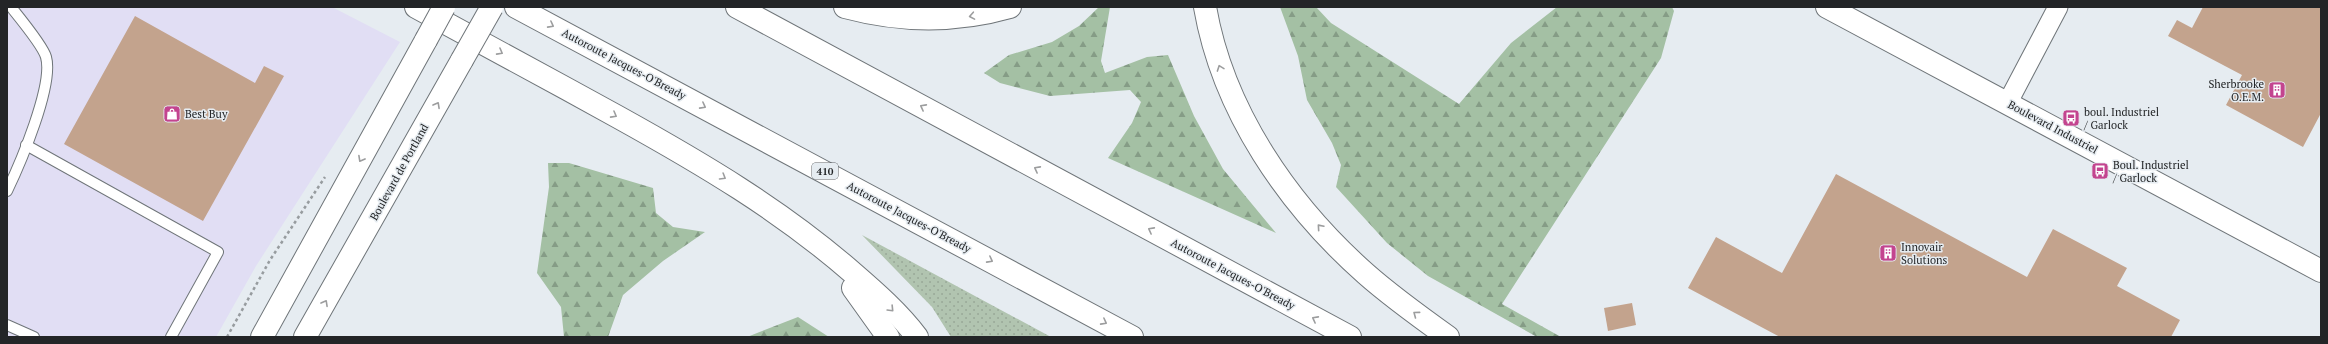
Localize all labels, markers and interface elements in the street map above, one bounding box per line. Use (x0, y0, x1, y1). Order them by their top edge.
one-way arrow (969, 11, 976, 20)
one-way arrow (547, 21, 554, 28)
street label: Autoroute Jacques-O'Bready (560, 25, 689, 103)
one-way arrow (495, 48, 503, 55)
one-way arrow (1217, 65, 1225, 72)
place label: Sherbrooke O.E.M. (2208, 77, 2264, 104)
building icon: Sherbrooke O.E.M. (2267, 80, 2287, 100)
street label: Boulevard Industriel (2006, 97, 2100, 157)
one-way arrow (432, 101, 439, 109)
one-way arrow (698, 102, 706, 109)
shop icon: Best Buy (162, 104, 182, 124)
one-way arrow (919, 104, 927, 112)
place label: boul. Industriel / Garlock (2083, 105, 2159, 132)
place label: Best Buy (185, 107, 228, 121)
bus stop icon: boul. Industriel / Garlock (2061, 108, 2081, 128)
one-way arrow (609, 110, 617, 117)
street label: Boulevard de Portland (367, 121, 431, 223)
one-way arrow (358, 155, 365, 162)
place label: Boul. Industriel / Garlock (2112, 158, 2189, 185)
bus stop icon: Boul. Industriel / Garlock (2090, 161, 2110, 181)
road number: 410 (812, 163, 838, 179)
one-way arrow (1034, 166, 1041, 173)
one-way arrow (719, 172, 726, 179)
street label: Autoroute Jacques-O'Bready (845, 178, 974, 256)
one-way arrow (1317, 225, 1324, 232)
one-way arrow (1148, 228, 1156, 235)
street label: Autoroute Jacques-O'Bready (1169, 235, 1298, 313)
place label: Innovair Solutions (1901, 240, 1948, 267)
building icon: Innovair Solutions (1878, 243, 1898, 263)
one-way arrow (986, 255, 993, 263)
one-way arrow (320, 300, 327, 307)
one-way arrow (886, 304, 894, 312)
one-way arrow (1414, 312, 1421, 319)
one-way arrow (1312, 316, 1319, 323)
one-way arrow (1100, 317, 1108, 325)

